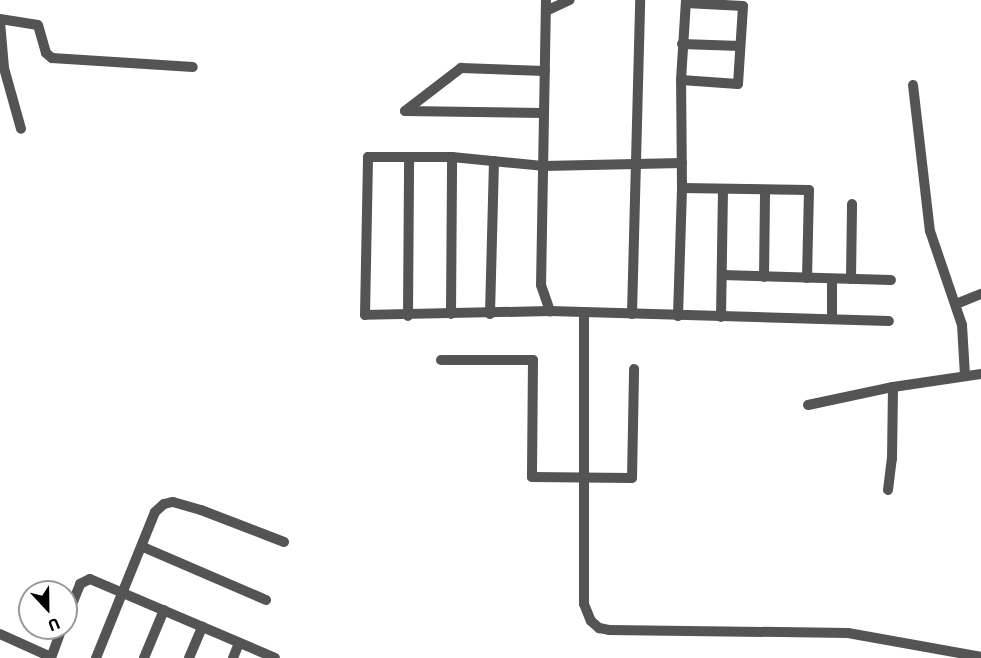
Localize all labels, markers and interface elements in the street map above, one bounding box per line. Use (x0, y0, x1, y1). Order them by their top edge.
north arrow (18, 580, 78, 640)
text: U (45, 613, 63, 636)

